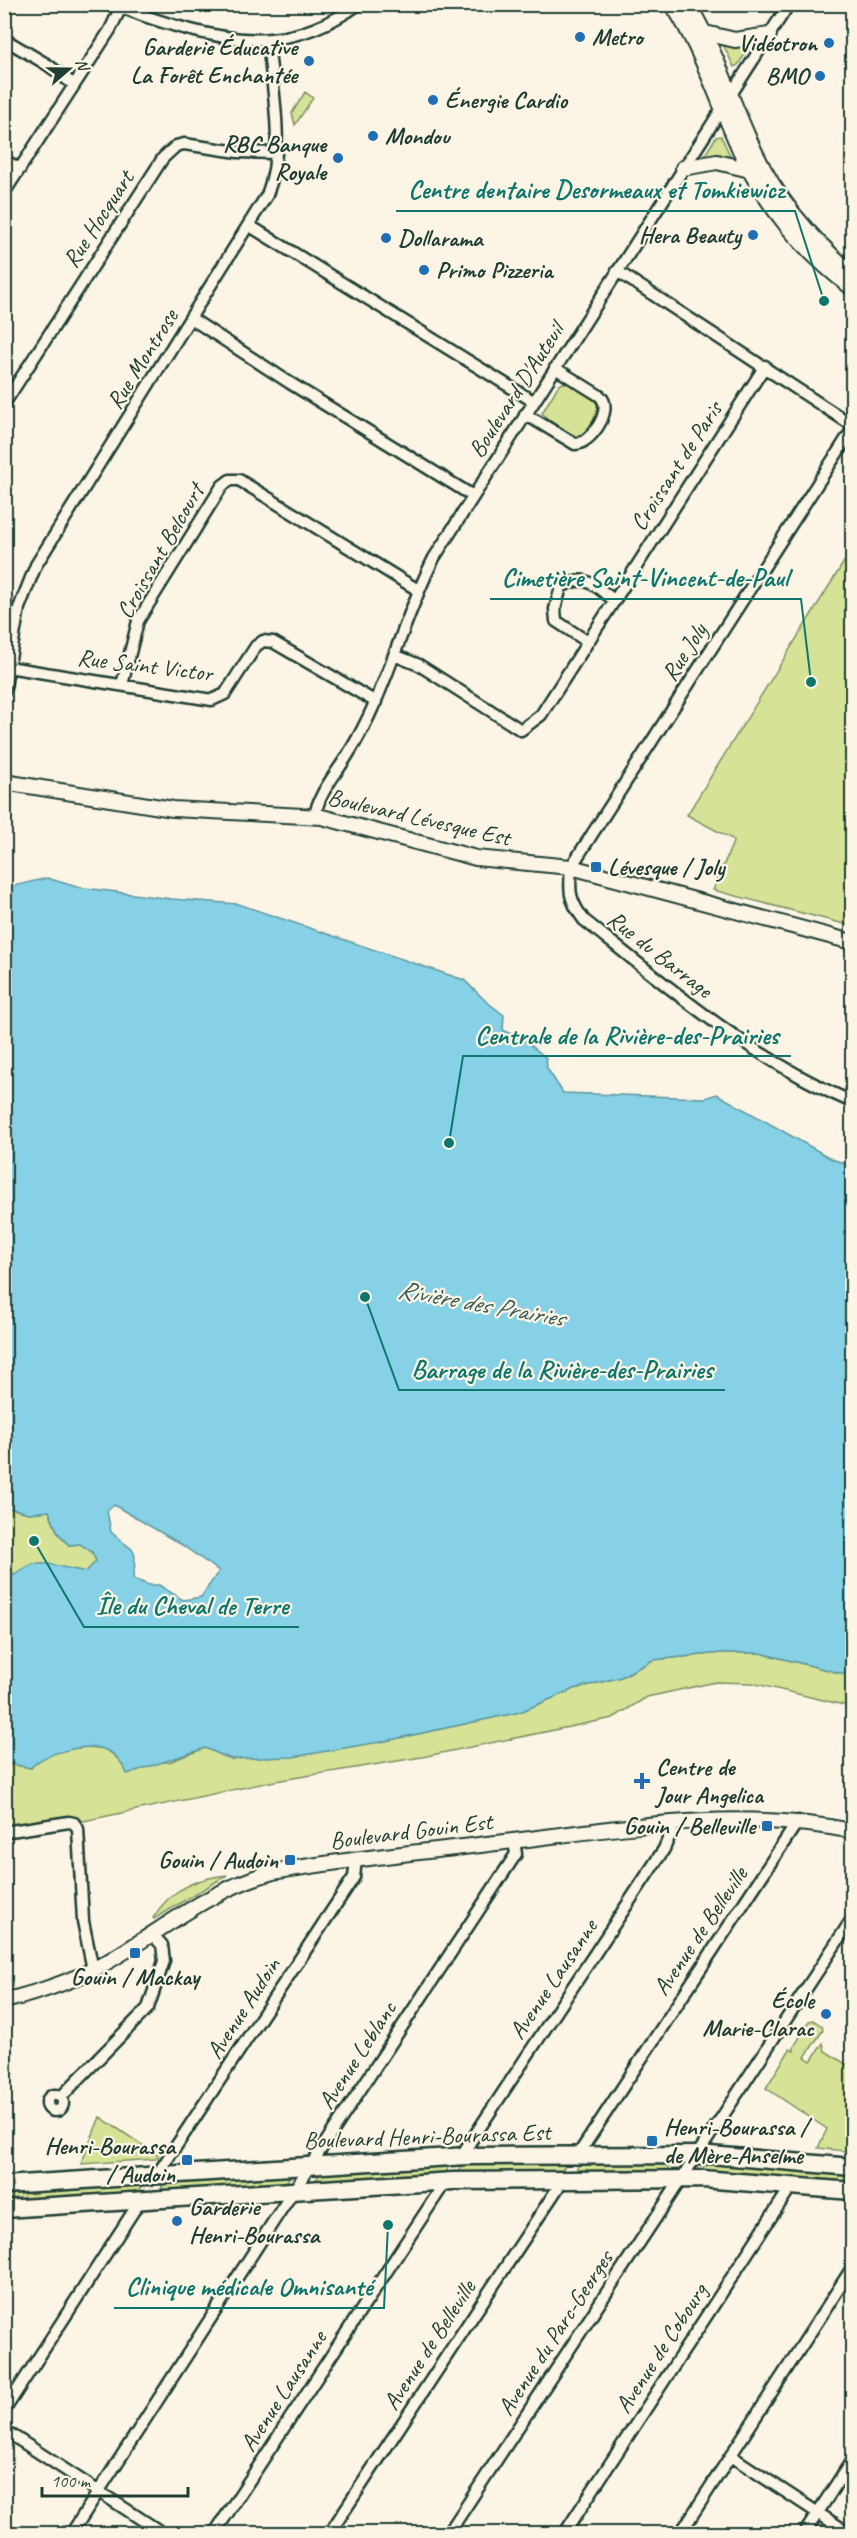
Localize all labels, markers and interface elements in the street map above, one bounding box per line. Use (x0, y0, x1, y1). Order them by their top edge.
place label: Metro (592, 22, 645, 52)
place label: Vidéotron (738, 28, 819, 58)
marker: Metro (573, 30, 587, 44)
place label: Garderie Éducative La Forêt Enchantée (131, 32, 299, 90)
marker: Vidéotron (822, 36, 836, 50)
north arrow (39, 39, 99, 99)
marker: Garderie Éducative La Forêt Enchantée (302, 54, 316, 68)
text: N (71, 56, 94, 75)
place label: BMO (766, 61, 811, 91)
marker: BMO (813, 69, 827, 83)
place label: Énergie Cardio (445, 85, 569, 115)
marker: Énergie Cardio (426, 93, 440, 107)
place label: Mondou (385, 121, 452, 151)
place label: RBC Banque Royale (223, 129, 328, 187)
marker: Mondou (366, 129, 380, 143)
marker: RBC Banque Royale (331, 151, 345, 165)
street label: Rue Hocquart (56, 163, 141, 273)
callout: Centre dentaire Desormeaux et Tomkiewicz (396, 167, 795, 211)
text: Centre dentaire Desormeaux et Tomkiewicz (408, 173, 787, 206)
place label: Hera Beauty (639, 220, 743, 250)
place label: Dollarama (398, 223, 485, 253)
marker: Hera Beauty (746, 228, 760, 242)
marker: Dollarama (379, 231, 393, 245)
place label: Primo Pizzeria (436, 255, 554, 285)
marker: Primo Pizzeria (417, 263, 431, 277)
street label: Rue Montrose (100, 302, 186, 415)
street label: Boulevard D'Auteuil (461, 314, 573, 463)
street label: Croissant de Paris (623, 394, 730, 536)
street label: Croissant Belcourt (109, 476, 212, 624)
callout: Cimetière Saint-Vincent-de-Paul (490, 555, 801, 599)
text: Cimetière Saint-Vincent-de-Paul (502, 561, 794, 594)
street label: Rue Joly (654, 616, 715, 686)
street label: Rue Saint Victor (76, 642, 216, 688)
street label: Boulevard Lévesque Est (325, 781, 515, 853)
place label: Lévesque / Joly (608, 852, 726, 882)
marker: Lévesque / Joly (589, 860, 603, 874)
street label: Rue du Barrage (602, 904, 720, 1006)
callout: Centrale de la Rivière-des-Prairies (463, 1012, 791, 1056)
text: Centrale de la Rivière-des-Prairies (475, 1019, 782, 1052)
water label: Rivière des Prairies (396, 1273, 570, 1335)
callout: Barrage de la Rivière-des-Prairies (399, 1346, 725, 1390)
text: Barrage de la Rivière-des-Prairies (412, 1353, 715, 1386)
callout: Île du Cheval de Terre (84, 1583, 299, 1627)
text: Île du Cheval de Terre (96, 1589, 290, 1622)
place label: Centre de Jour Angelica (654, 1752, 765, 1810)
marker: Centre de Jour Angelica (633, 1772, 651, 1790)
street label: Boulevard Gouin Est (328, 1806, 496, 1856)
place label: Gouin / Belleville (624, 1811, 757, 1841)
marker: Gouin / Belleville (760, 1819, 774, 1833)
place label: Gouin / Audoin (158, 1845, 279, 1875)
marker: Gouin / Audoin (283, 1853, 297, 1867)
street label: Avenue de Belleville (646, 1859, 755, 2001)
street label: Avenue Lausanne (502, 1912, 605, 2045)
marker: Gouin / Mackay (128, 1946, 142, 1960)
street label: Avenue Audoin (199, 1951, 288, 2064)
place label: Gouin / Mackay (71, 1962, 202, 1992)
place label: École Marie-Clarac (702, 1985, 816, 2043)
street label: Avenue Leblanc (311, 1994, 404, 2115)
marker: École Marie-Clarac (819, 2007, 833, 2021)
place label: Henri-Bourassa / de Mère-Anselme (664, 2112, 813, 2170)
street label: Boulevard Henri-Bourassa Est (303, 2117, 553, 2155)
place label: Henri-Bourassa / Audoin (45, 2131, 177, 2189)
marker: Henri-Bourassa / de Mère-Anselme (645, 2134, 659, 2148)
marker: Henri-Bourassa / Audoin (180, 2153, 194, 2167)
place label: Garderie Henri-Bourassa (189, 2192, 322, 2250)
marker: Garderie Henri-Bourassa (170, 2214, 184, 2228)
street label: Avenue du Parc-Georges (491, 2243, 620, 2421)
callout: Clinique médicale Omnisanté (114, 2264, 384, 2308)
text: Clinique médicale Omnisanté (126, 2270, 377, 2303)
street label: Avenue de Belleville (376, 2273, 483, 2415)
street label: Avenue de Cobourg (608, 2276, 715, 2419)
street label: Avenue Lausanne (233, 2323, 334, 2457)
scale bar (42, 2460, 188, 2498)
text: 100 m (51, 2470, 92, 2492)

